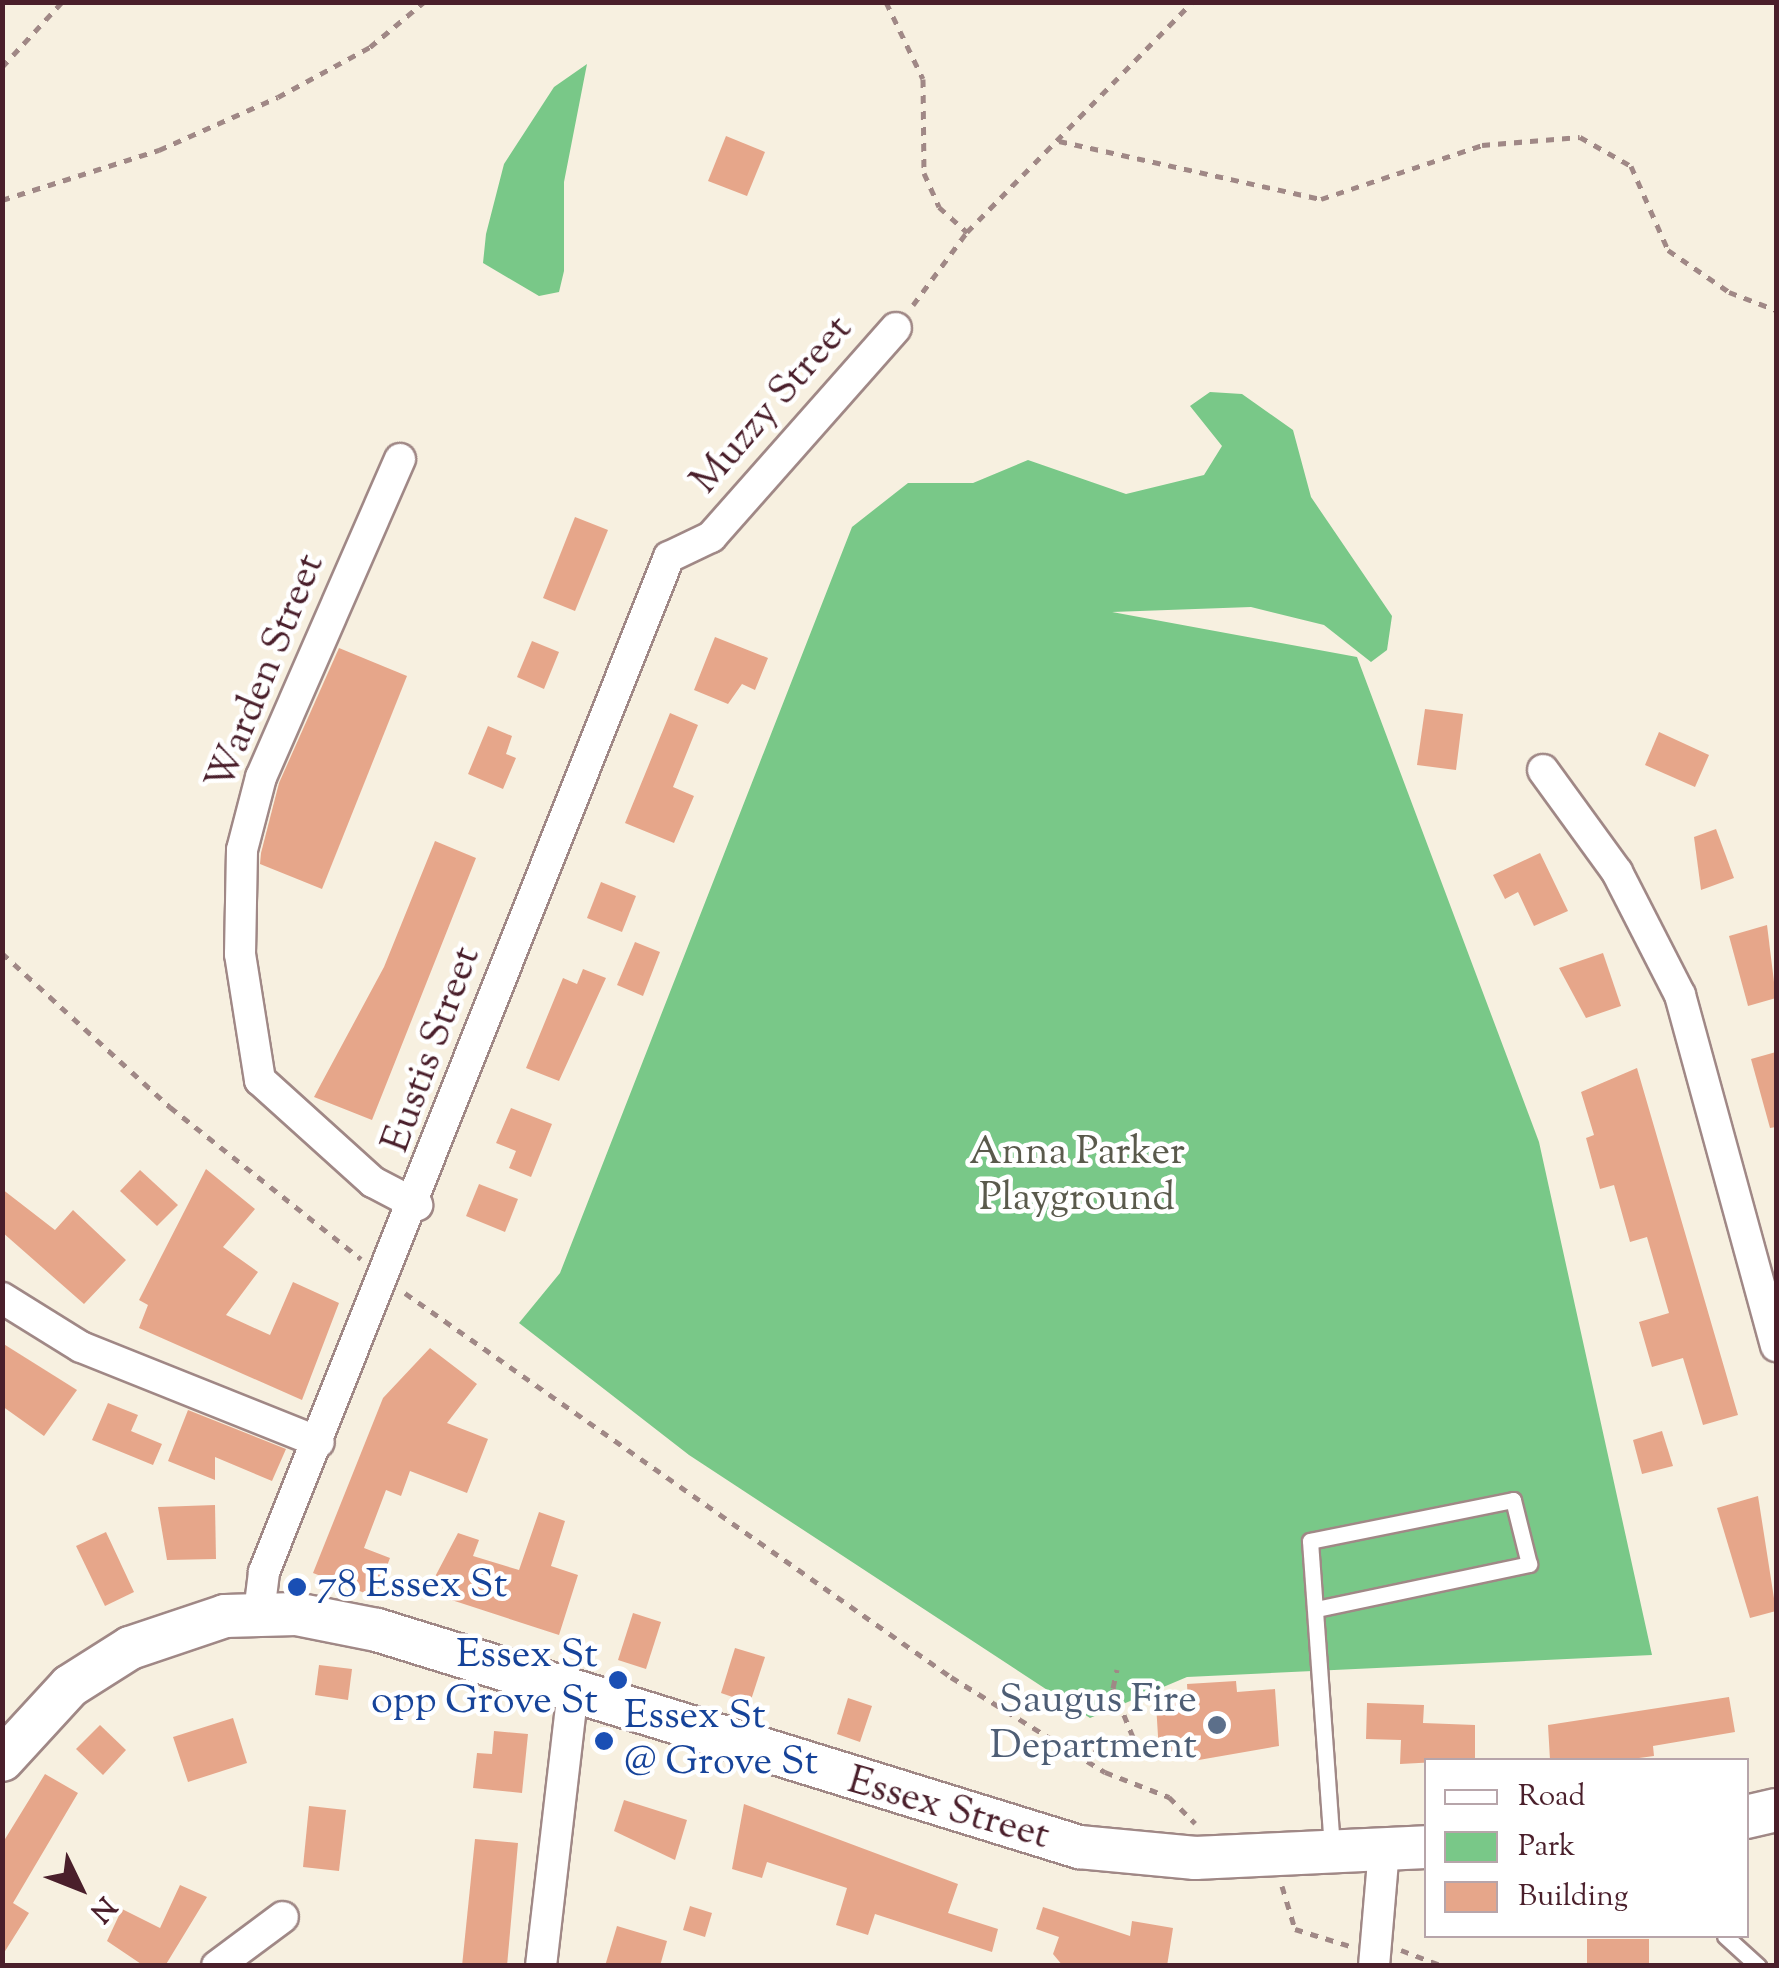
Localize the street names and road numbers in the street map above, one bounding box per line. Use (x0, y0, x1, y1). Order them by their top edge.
street label: Muzzy Street (682, 307, 864, 505)
street label: Warden Street (198, 548, 336, 798)
street label: Eustis Street (374, 941, 492, 1159)
street label: Essex Street (842, 1758, 1054, 1862)

